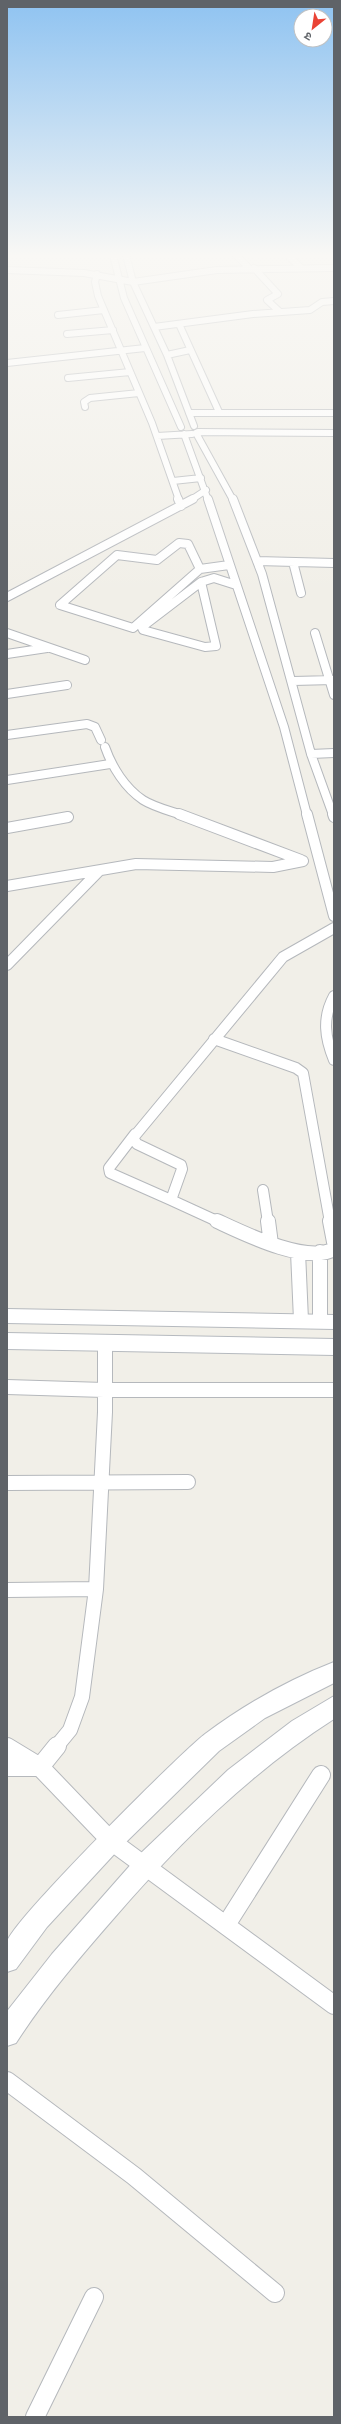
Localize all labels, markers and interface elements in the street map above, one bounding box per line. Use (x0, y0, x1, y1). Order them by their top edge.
north arrow (293, 8, 333, 48)
text: उ (302, 30, 314, 43)

